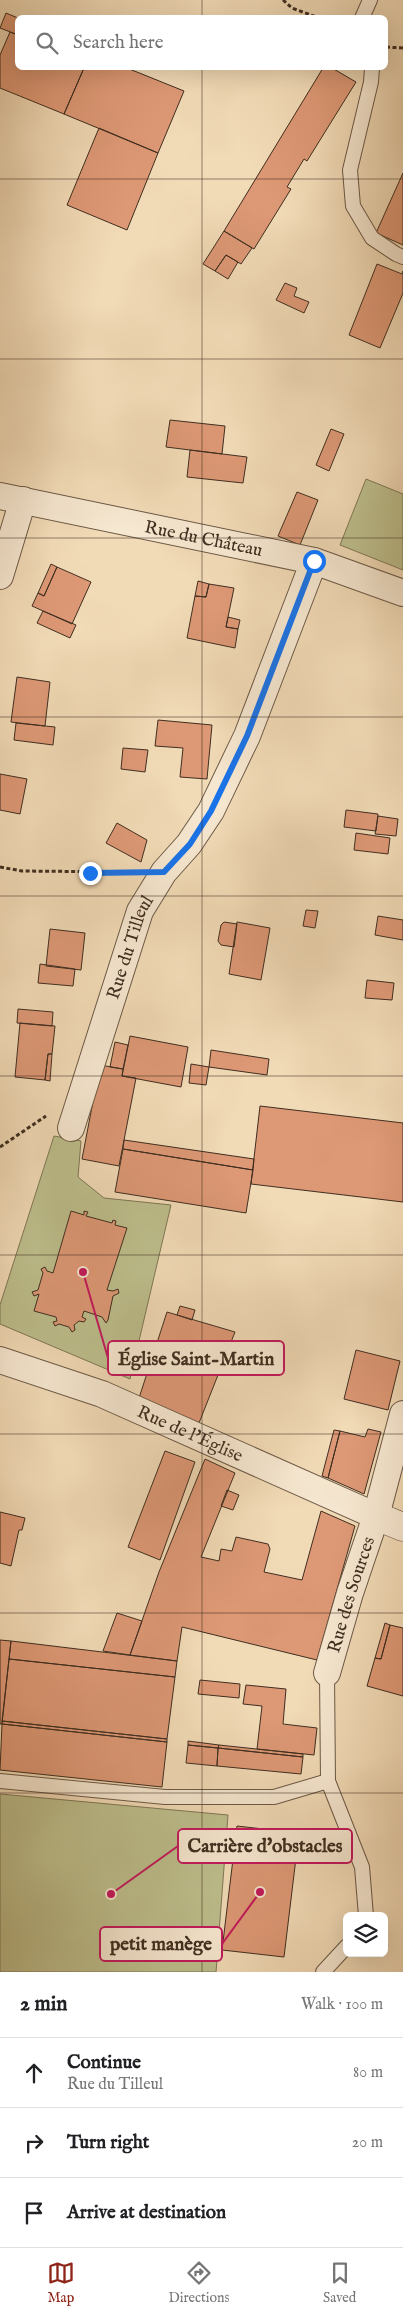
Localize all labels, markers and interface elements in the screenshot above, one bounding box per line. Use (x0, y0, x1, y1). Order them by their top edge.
search box (15, 15, 388, 70)
icon: search (33, 29, 61, 57)
text: Search here (73, 31, 164, 55)
street label: Rue du Château (142, 516, 264, 563)
route start (303, 550, 326, 573)
route end (79, 862, 102, 885)
street label: Rue du Tilleul (103, 892, 160, 1002)
callout: Église Saint-Martin (108, 1341, 284, 1375)
text: Église Saint-Martin (118, 1347, 274, 1372)
street label: Rue de l'Église (133, 1401, 246, 1468)
street label: Rue des Sources (323, 1534, 381, 1656)
callout: Carrière d'obstacles (178, 1829, 352, 1863)
text: Carrière d'obstacles (188, 1835, 343, 1859)
map controls (343, 1912, 388, 1957)
button: layers (343, 1912, 388, 1957)
callout: petit manège (100, 1927, 222, 1961)
text: petit manège (109, 1933, 212, 1957)
text: 2 min (20, 1991, 67, 2018)
text: Walk · 100 m (301, 1995, 383, 2015)
text: Continue (67, 2051, 141, 2075)
icon: ahead (20, 2059, 48, 2087)
text: 80 m (353, 2063, 383, 2083)
text: Rue du Tilleul (67, 2075, 163, 2095)
icon: right (20, 2129, 48, 2157)
text: Turn right (67, 2131, 149, 2155)
text: 20 m (352, 2133, 383, 2153)
icon: arrive (20, 2199, 48, 2227)
text: Arrive at destination (67, 2201, 226, 2225)
tab: Map (47, 2259, 75, 2307)
tab: Directions (168, 2259, 229, 2307)
tab: Saved (323, 2259, 356, 2307)

